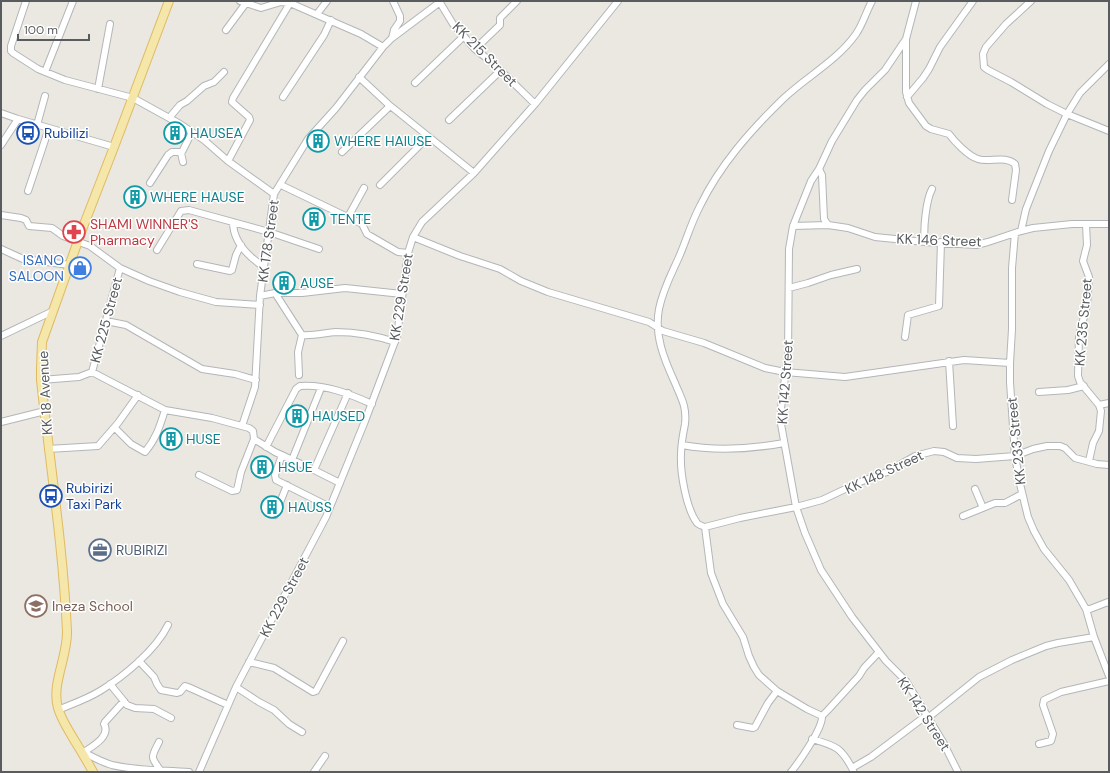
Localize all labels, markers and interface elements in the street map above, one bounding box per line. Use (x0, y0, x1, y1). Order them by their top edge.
scale bar (18, 16, 89, 42)
street label: KK 215 Street (449, 18, 521, 90)
text: 100 m (24, 22, 58, 38)
bus stop icon: Rubilizi (15, 120, 41, 146)
building icon: HAUSEA (162, 120, 188, 146)
place label: Rubilizi (44, 124, 89, 142)
place label: HAUSEA (190, 124, 243, 142)
building icon: WHERE HAIUSE (305, 128, 331, 154)
place label: WHERE HAIUSE (334, 132, 432, 150)
building icon: WHERE HAUSE (122, 184, 148, 210)
place label: WHERE HAUSE (150, 188, 245, 206)
street label: KK 178 Street (253, 198, 283, 284)
building icon: TENTE (301, 206, 327, 232)
place label: TENTE (330, 210, 371, 228)
place label: SHAMI WINNER'S Pharmacy (90, 215, 198, 249)
pharmacy icon: SHAMI WINNER'S Pharmacy (61, 219, 87, 245)
street label: KK 146 Street (896, 230, 982, 250)
place label: ISANO SALOON (9, 251, 64, 285)
street label: KK 229 Street (385, 252, 417, 342)
shop icon: ISANO SALOON (67, 255, 93, 281)
building icon: AUSE (271, 270, 297, 296)
place label: AUSE (300, 274, 334, 292)
street label: KK 225 Street (86, 275, 126, 365)
street label: KK 235 Street (1070, 277, 1096, 367)
street label: KK 142 Street (773, 339, 797, 425)
street label: KK 18 Avenue (34, 350, 56, 436)
street label: KK 233 Street (1002, 396, 1030, 486)
building icon: HAUSED (284, 403, 310, 429)
place label: HAUSED (312, 407, 365, 425)
building icon: HUSE (158, 426, 184, 452)
place label: HUSE (186, 430, 221, 448)
street label: KK 148 Street (842, 446, 926, 498)
building icon: HSUE (249, 454, 275, 480)
place label: HSUE (278, 458, 313, 476)
place label: Rubirizi Taxi Park (66, 479, 122, 513)
bus stop icon: Rubirizi Taxi Park (38, 483, 64, 509)
building icon: HAUSS (259, 494, 285, 520)
place label: HAUSS (288, 498, 332, 516)
office icon: RUBIRIZI (87, 537, 113, 563)
place label: RUBIRIZI (116, 541, 168, 559)
street label: KK 229 Street (255, 554, 313, 640)
school or university icon: Ineza School (23, 593, 49, 619)
place label: Ineza School (52, 597, 133, 615)
street label: KK 142 Street (893, 674, 955, 754)

